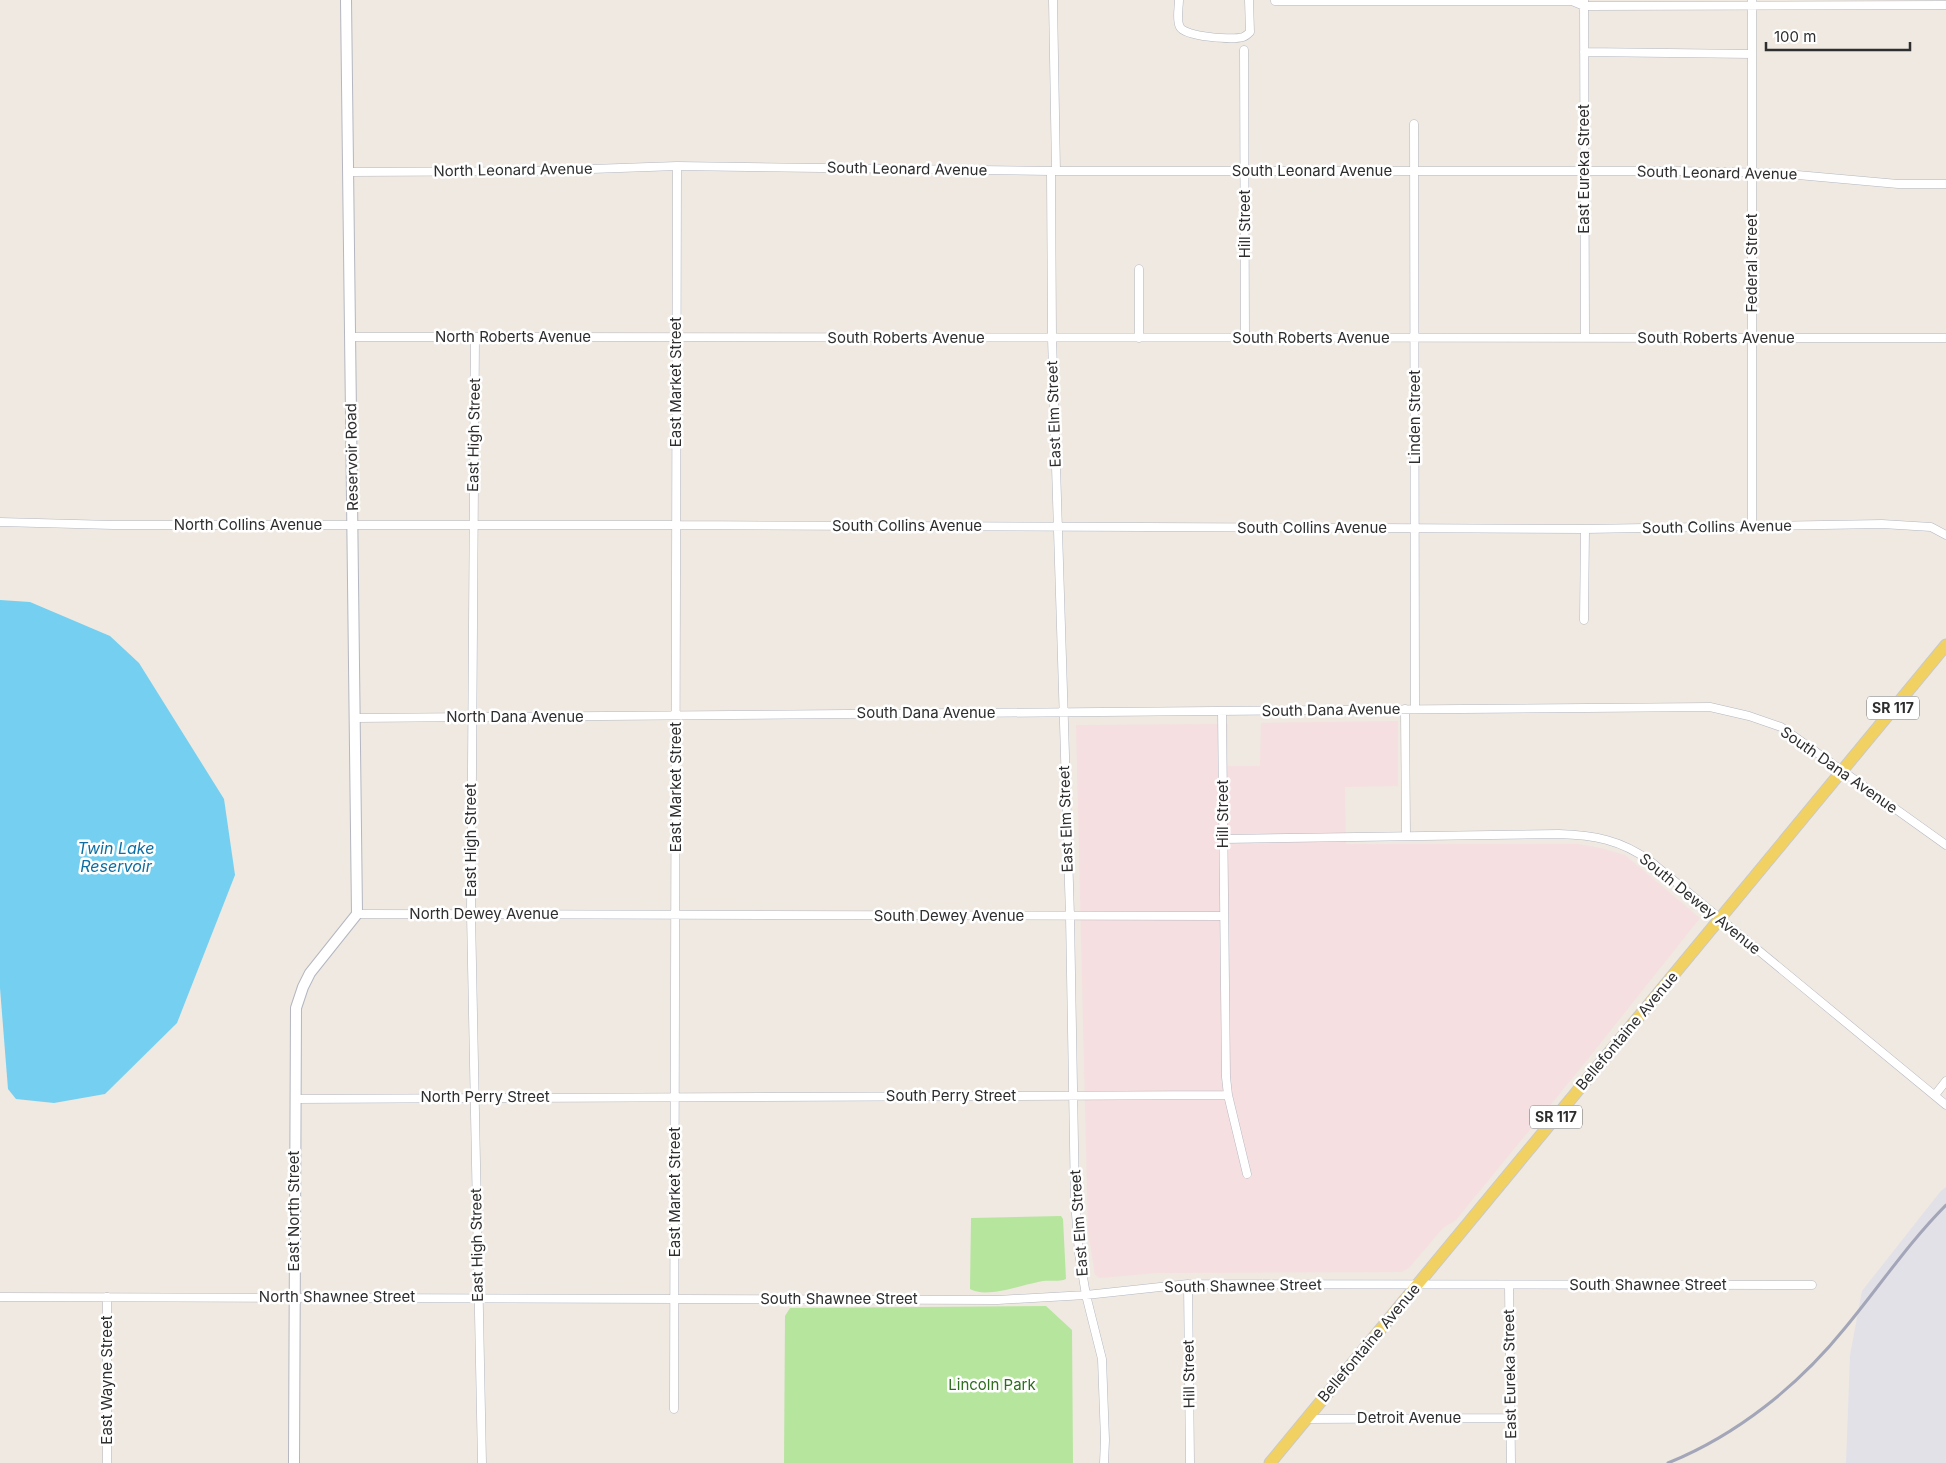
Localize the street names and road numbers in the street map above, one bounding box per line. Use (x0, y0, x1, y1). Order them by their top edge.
street label: East Eureka Street (1574, 104, 1593, 234)
street label: South Leonard Avenue (827, 158, 987, 179)
street label: North Leonard Avenue (433, 159, 593, 180)
street label: South Leonard Avenue (1232, 161, 1392, 180)
street label: South Leonard Avenue (1637, 162, 1797, 183)
street label: Hill Street (1235, 190, 1254, 258)
street label: Federal Street (1742, 213, 1761, 313)
street label: East Market Street (666, 317, 685, 447)
street label: North Roberts Avenue (435, 327, 591, 346)
street label: South Roberts Avenue (827, 328, 985, 347)
street label: South Roberts Avenue (1232, 328, 1390, 347)
street label: South Roberts Avenue (1637, 328, 1795, 347)
street label: East Elm Street (1042, 360, 1065, 468)
street label: Linden Street (1405, 370, 1424, 464)
street label: East High Street (463, 378, 484, 492)
street label: Reservoir Road (341, 403, 362, 511)
street label: North Collins Avenue (174, 515, 322, 534)
street label: South Collins Avenue (832, 516, 982, 535)
street label: South Collins Avenue (1642, 516, 1792, 537)
street label: South Collins Avenue (1237, 518, 1387, 537)
road number: SR 117 (1867, 696, 1919, 720)
street label: South Dana Avenue (1261, 699, 1401, 720)
street label: South Dana Avenue (857, 703, 995, 722)
street label: North Dana Avenue (446, 707, 584, 726)
street label: East Market Street (666, 722, 685, 852)
street label: South Dana Avenue (1777, 722, 1902, 817)
street label: East Elm Street (1054, 765, 1077, 873)
street label: Hill Street (1213, 780, 1232, 848)
street label: East High Street (461, 783, 480, 897)
street label: South Dewey Avenue (1636, 849, 1765, 958)
street label: North Dewey Avenue (409, 904, 559, 923)
street label: South Dewey Avenue (874, 906, 1024, 925)
street label: Bellefontaine Avenue (1571, 967, 1682, 1094)
street label: South Perry Street (886, 1086, 1016, 1105)
street label: North Perry Street (420, 1087, 550, 1106)
road number: SR 117 (1530, 1106, 1582, 1128)
street label: East Market Street (665, 1127, 684, 1257)
street label: East North Street (284, 1150, 303, 1271)
street label: East Elm Street (1065, 1169, 1092, 1277)
street label: East High Street (466, 1188, 487, 1302)
street label: South Shawnee Street (1164, 1275, 1322, 1296)
street label: South Shawnee Street (1569, 1275, 1727, 1294)
street label: Bellefontaine Avenue (1313, 1279, 1424, 1406)
street label: North Shawnee Street (259, 1287, 415, 1306)
street label: South Shawnee Street (760, 1289, 918, 1308)
street label: East Eureka Street (1499, 1309, 1520, 1439)
street label: East Wayne Street (97, 1315, 116, 1445)
street label: Hill Street (1178, 1339, 1199, 1408)
street label: Detroit Avenue (1357, 1408, 1461, 1427)

